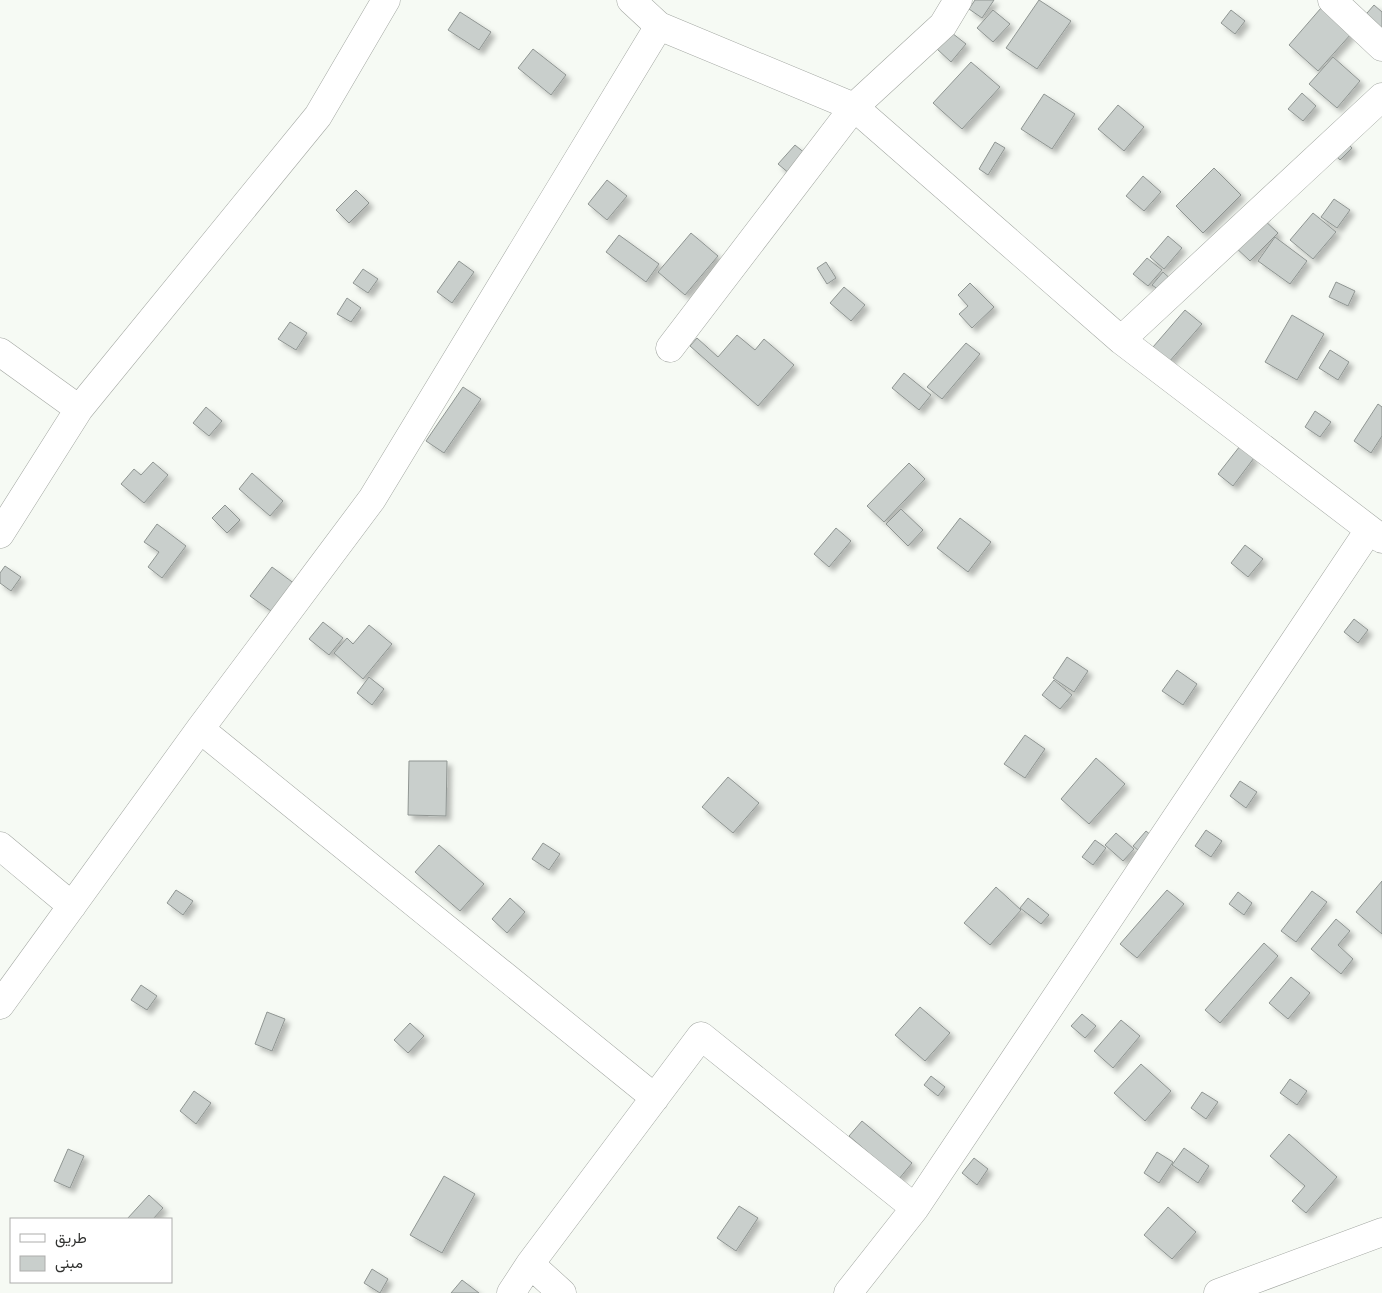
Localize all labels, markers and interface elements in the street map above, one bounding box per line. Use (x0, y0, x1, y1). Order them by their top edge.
legend (10, 1218, 172, 1283)
text: طريق (55, 1229, 87, 1248)
text: مبنى (55, 1254, 83, 1273)

